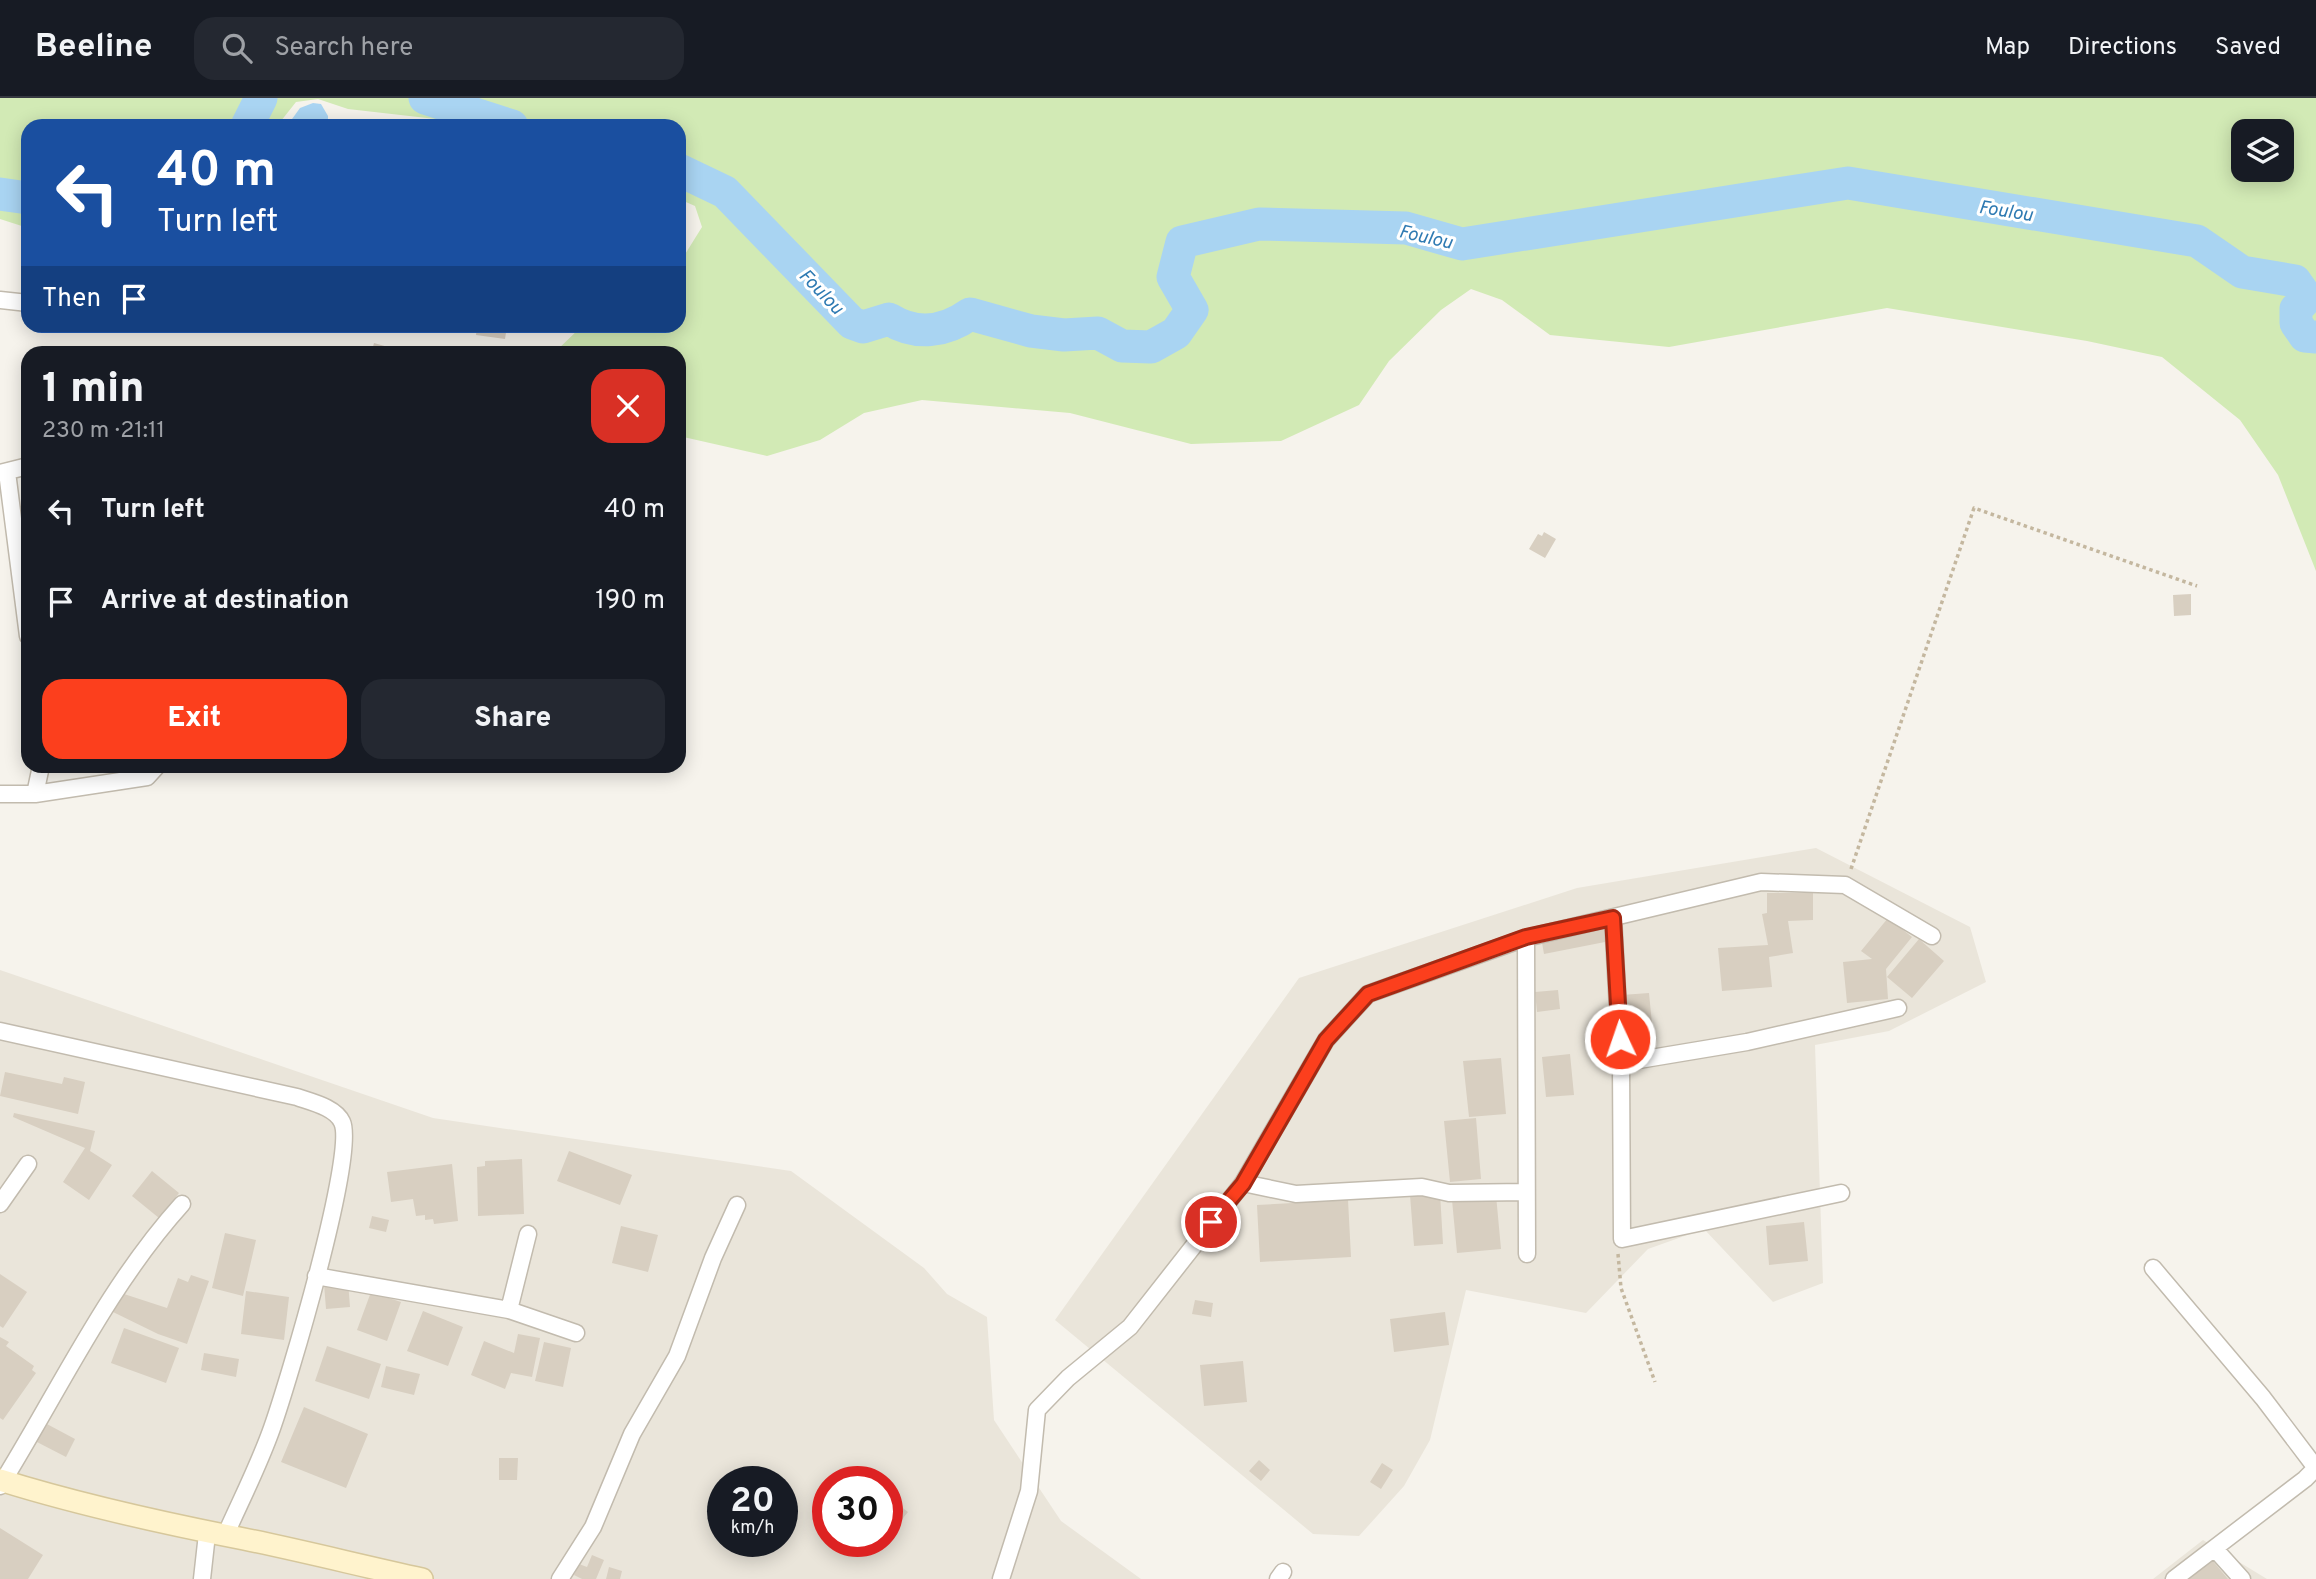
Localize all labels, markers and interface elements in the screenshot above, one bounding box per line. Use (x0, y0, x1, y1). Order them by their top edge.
search box (194, 17, 684, 80)
text: Beeline (35, 27, 152, 69)
icon: search (218, 29, 256, 67)
text: Search here (274, 32, 413, 65)
text: Map (1985, 33, 2030, 63)
text: Directions (2068, 33, 2177, 63)
text: Saved (2215, 33, 2281, 63)
map controls (2231, 119, 2294, 182)
button: layers (2231, 119, 2294, 182)
text: 40 m (157, 142, 276, 204)
icon: left (42, 147, 133, 238)
water label: Foulou (1977, 196, 2035, 228)
text: Turn left (157, 203, 278, 243)
water label: Foulou (1396, 220, 1455, 256)
water label: Foulou (793, 264, 849, 321)
icon: arrive (115, 280, 153, 318)
text: Then (42, 283, 101, 316)
text: 1 min (42, 364, 145, 417)
button: close (591, 369, 665, 443)
text: 230 m · 21:11 (42, 417, 165, 446)
icon: left (42, 492, 80, 530)
text: Turn left (101, 494, 205, 527)
text: 40 m (604, 494, 665, 527)
icon: arrive (42, 583, 80, 621)
text: Arrive at destination (101, 585, 349, 618)
text: 190 m (595, 585, 665, 618)
button: Exit (42, 679, 347, 759)
button: Share (361, 679, 665, 759)
position arrow (1583, 1002, 1657, 1076)
pin (1181, 1192, 1241, 1252)
icon: arrive (1192, 1203, 1230, 1241)
speed limit sign: 30 (812, 1466, 903, 1557)
text: 20 (730, 1480, 775, 1524)
text: km/h (731, 1517, 774, 1540)

